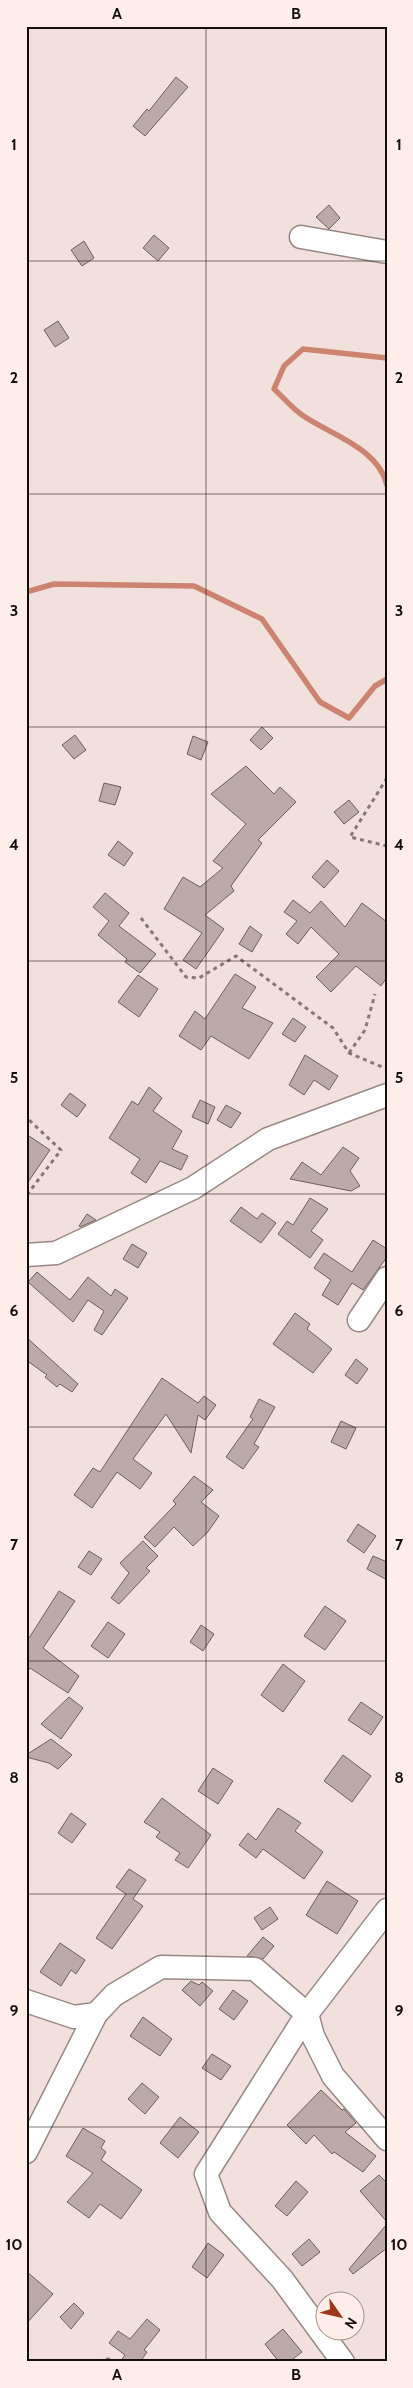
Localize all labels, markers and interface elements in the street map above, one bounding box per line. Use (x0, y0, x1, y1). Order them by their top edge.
text: A (112, 4, 122, 23)
text: B (291, 4, 301, 23)
text: 1 (11, 135, 17, 154)
text: 1 (396, 135, 402, 154)
text: 2 (10, 368, 18, 387)
text: 2 (395, 368, 403, 387)
text: 3 (10, 601, 18, 620)
text: 3 (395, 601, 403, 620)
text: 4 (9, 835, 19, 854)
text: 4 (394, 835, 404, 854)
text: 5 (10, 1068, 18, 1087)
text: 5 (395, 1068, 403, 1087)
text: 6 (10, 1301, 19, 1320)
text: 6 (395, 1301, 404, 1320)
text: 7 (10, 1535, 19, 1554)
text: 7 (395, 1535, 404, 1554)
text: 8 (9, 1768, 19, 1787)
text: 8 (394, 1768, 404, 1787)
text: 9 (10, 2001, 19, 2020)
text: 9 (395, 2001, 404, 2020)
text: 10 (5, 2235, 23, 2254)
text: 10 (390, 2235, 408, 2254)
north arrow (316, 2290, 366, 2340)
text: N (341, 2314, 361, 2332)
text: A (112, 2365, 122, 2384)
text: B (291, 2365, 301, 2384)

